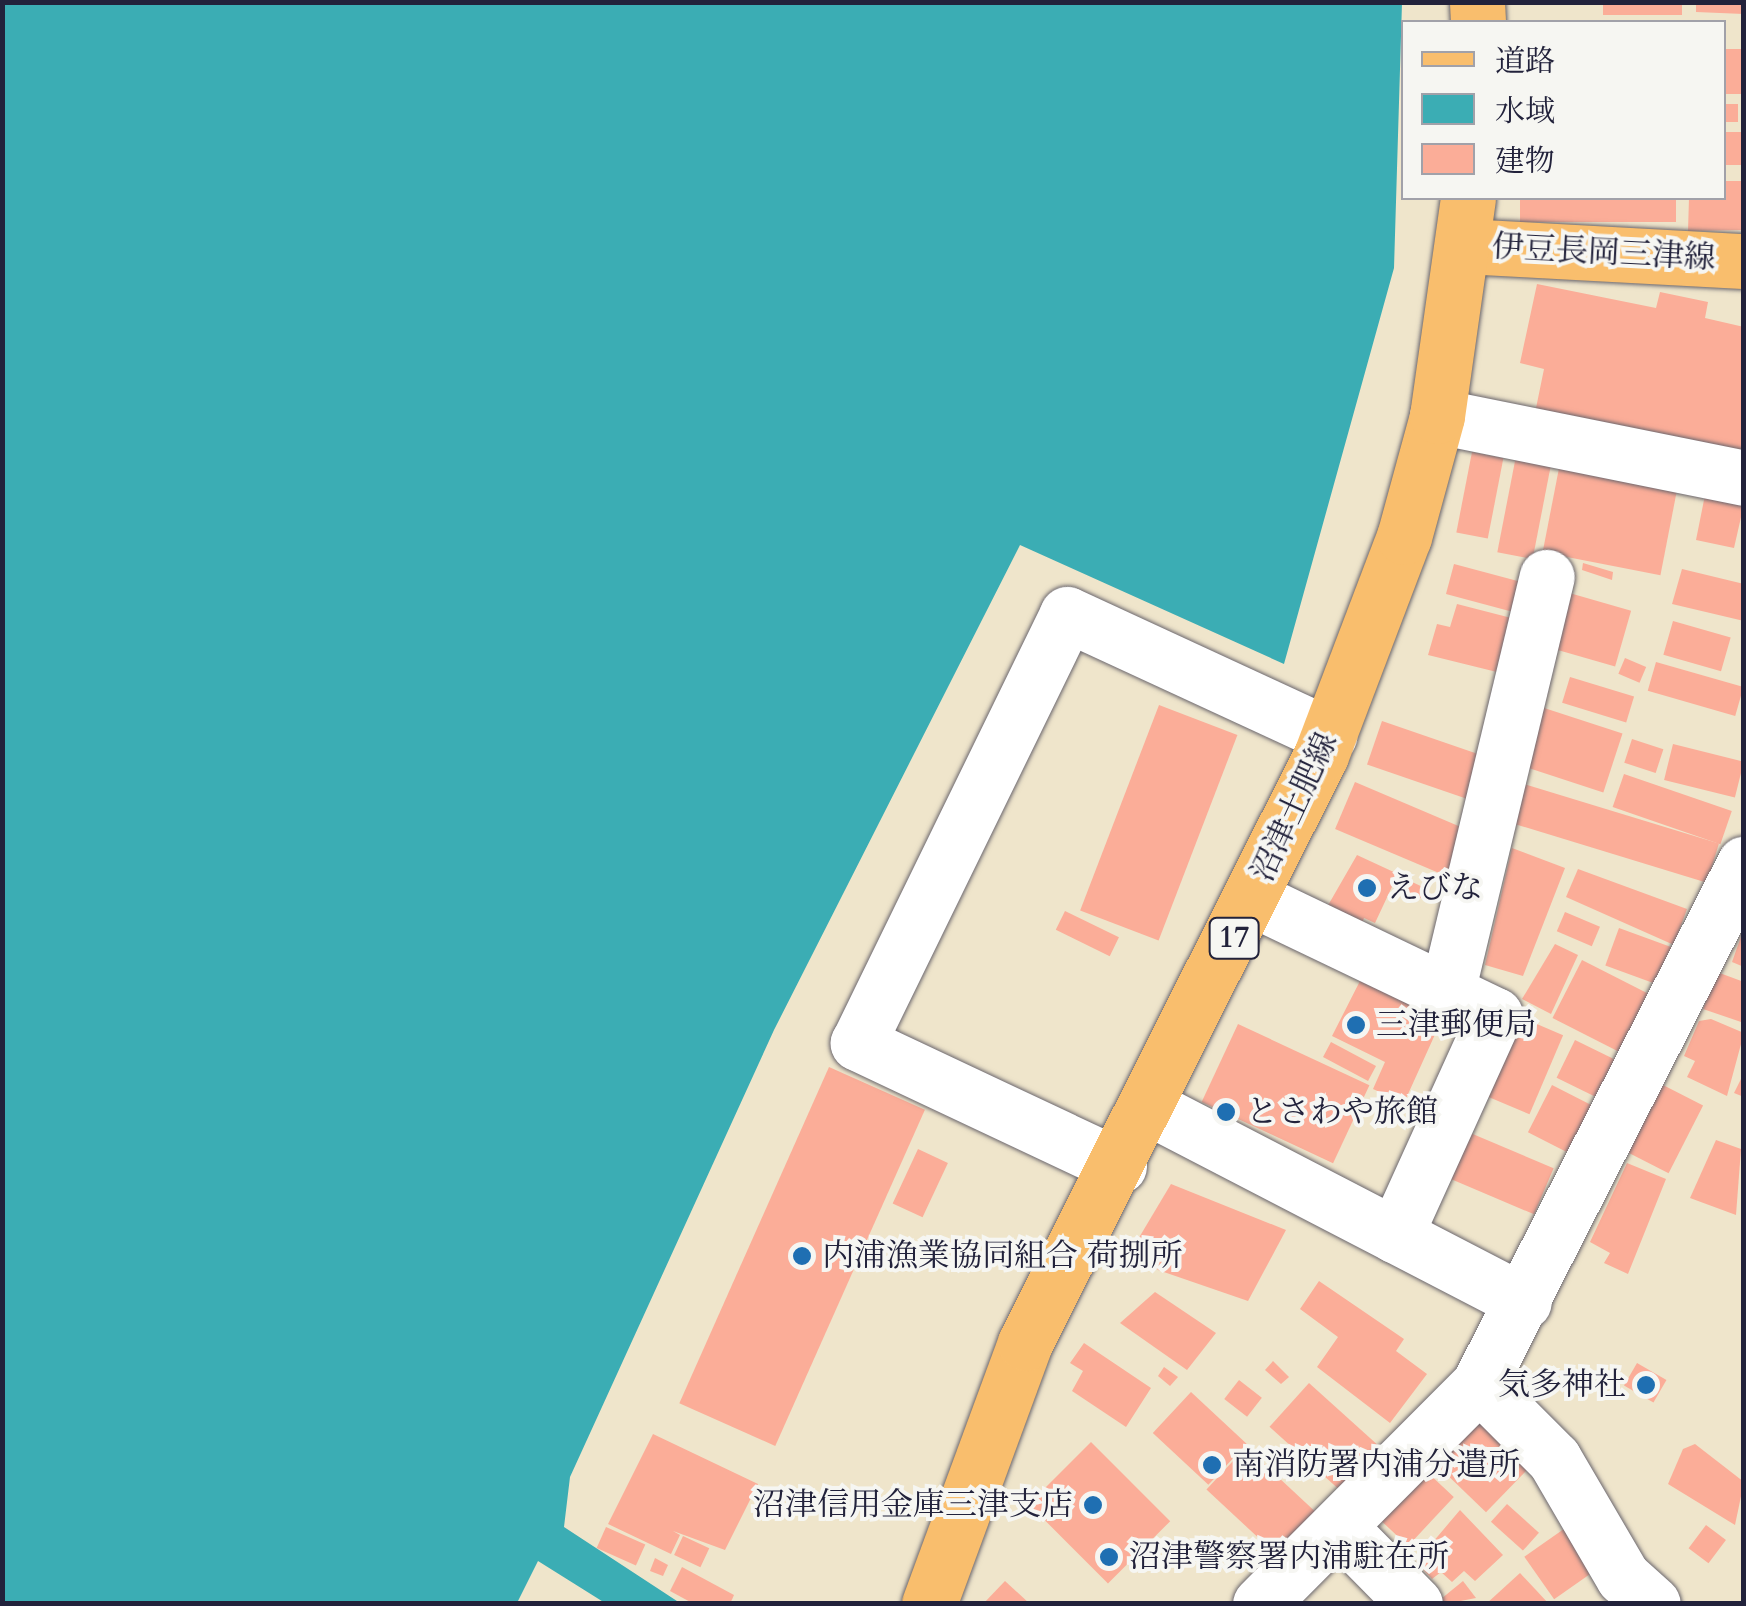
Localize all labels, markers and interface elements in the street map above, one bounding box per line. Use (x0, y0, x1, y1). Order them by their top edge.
legend (1401, 20, 1726, 200)
text: 道路 (1495, 41, 1555, 82)
text: 水域 (1495, 91, 1555, 132)
text: 建物 (1495, 141, 1555, 182)
street label: 伊豆長岡三津線 (1491, 228, 1717, 278)
street label: 沼津土肥線 (1244, 726, 1346, 888)
place label: えびな (1387, 869, 1483, 907)
marker: えびな (1356, 877, 1378, 899)
road number: 17 (1206, 913, 1262, 963)
place label: 三津郵便局 (1376, 1006, 1536, 1044)
marker: 三津郵便局 (1345, 1014, 1367, 1036)
place label: とさわや旅館 (1246, 1093, 1438, 1131)
marker: とさわや旅館 (1215, 1101, 1237, 1123)
place label: 内浦漁業協同組合 荷捌所 (822, 1237, 1183, 1275)
marker: 内浦漁業協同組合 荷捌所 (791, 1245, 813, 1267)
place label: 気多神社 (1498, 1366, 1626, 1404)
marker: 気多神社 (1635, 1374, 1657, 1396)
place label: 南消防署内浦分遣所 (1232, 1446, 1520, 1484)
marker: 南消防署内浦分遣所 (1201, 1454, 1223, 1476)
place label: 沼津信用金庫三津支店 (753, 1486, 1073, 1524)
marker: 沼津信用金庫三津支店 (1082, 1494, 1104, 1516)
place label: 沼津警察署内浦駐在所 (1129, 1538, 1449, 1576)
marker: 沼津警察署内浦駐在所 (1098, 1546, 1120, 1568)

